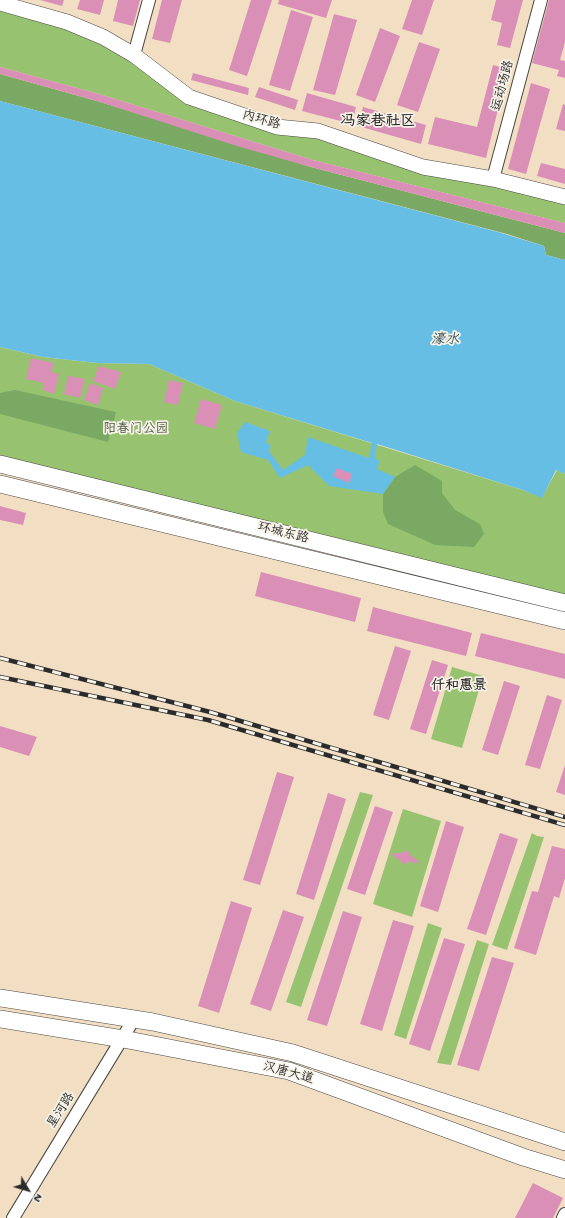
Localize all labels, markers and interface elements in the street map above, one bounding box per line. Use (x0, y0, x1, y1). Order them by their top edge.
street label: 运动场路 (490, 59, 518, 113)
street label: 内环路 (240, 108, 282, 134)
district label: 冯家巷社区 (341, 114, 415, 132)
water label: 濠水 (431, 333, 459, 349)
park label: 阳春门公园 (104, 422, 168, 438)
street label: 环城东路 (256, 520, 310, 548)
district label: 仟和惠景 (431, 679, 487, 695)
street label: 汉唐大道 (261, 1060, 315, 1088)
street label: 星河路 (45, 1090, 79, 1132)
north arrow (8, 1170, 48, 1210)
text: N (31, 1191, 44, 1204)

